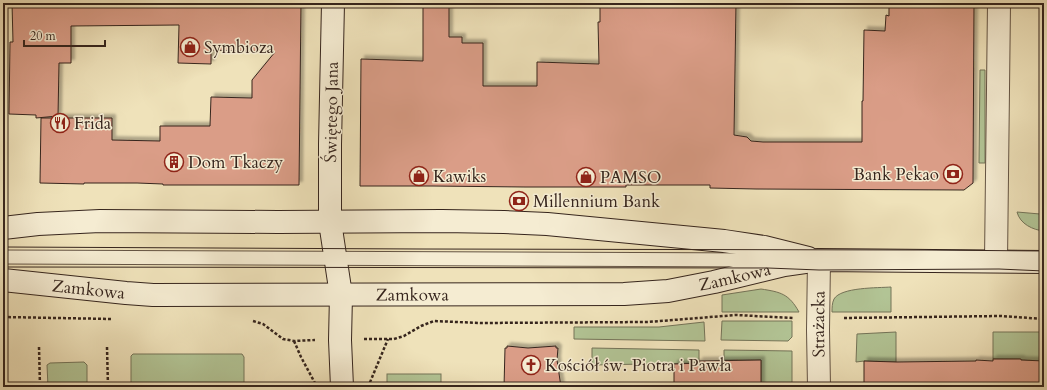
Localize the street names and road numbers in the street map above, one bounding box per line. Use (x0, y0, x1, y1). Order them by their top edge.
street label: Świętego Jana (319, 61, 344, 163)
street label: Zamkowa (697, 258, 774, 297)
street label: Zamkowa (51, 274, 127, 305)
street label: Zamkowa (376, 283, 450, 307)
street label: Strażacka (807, 290, 831, 358)

